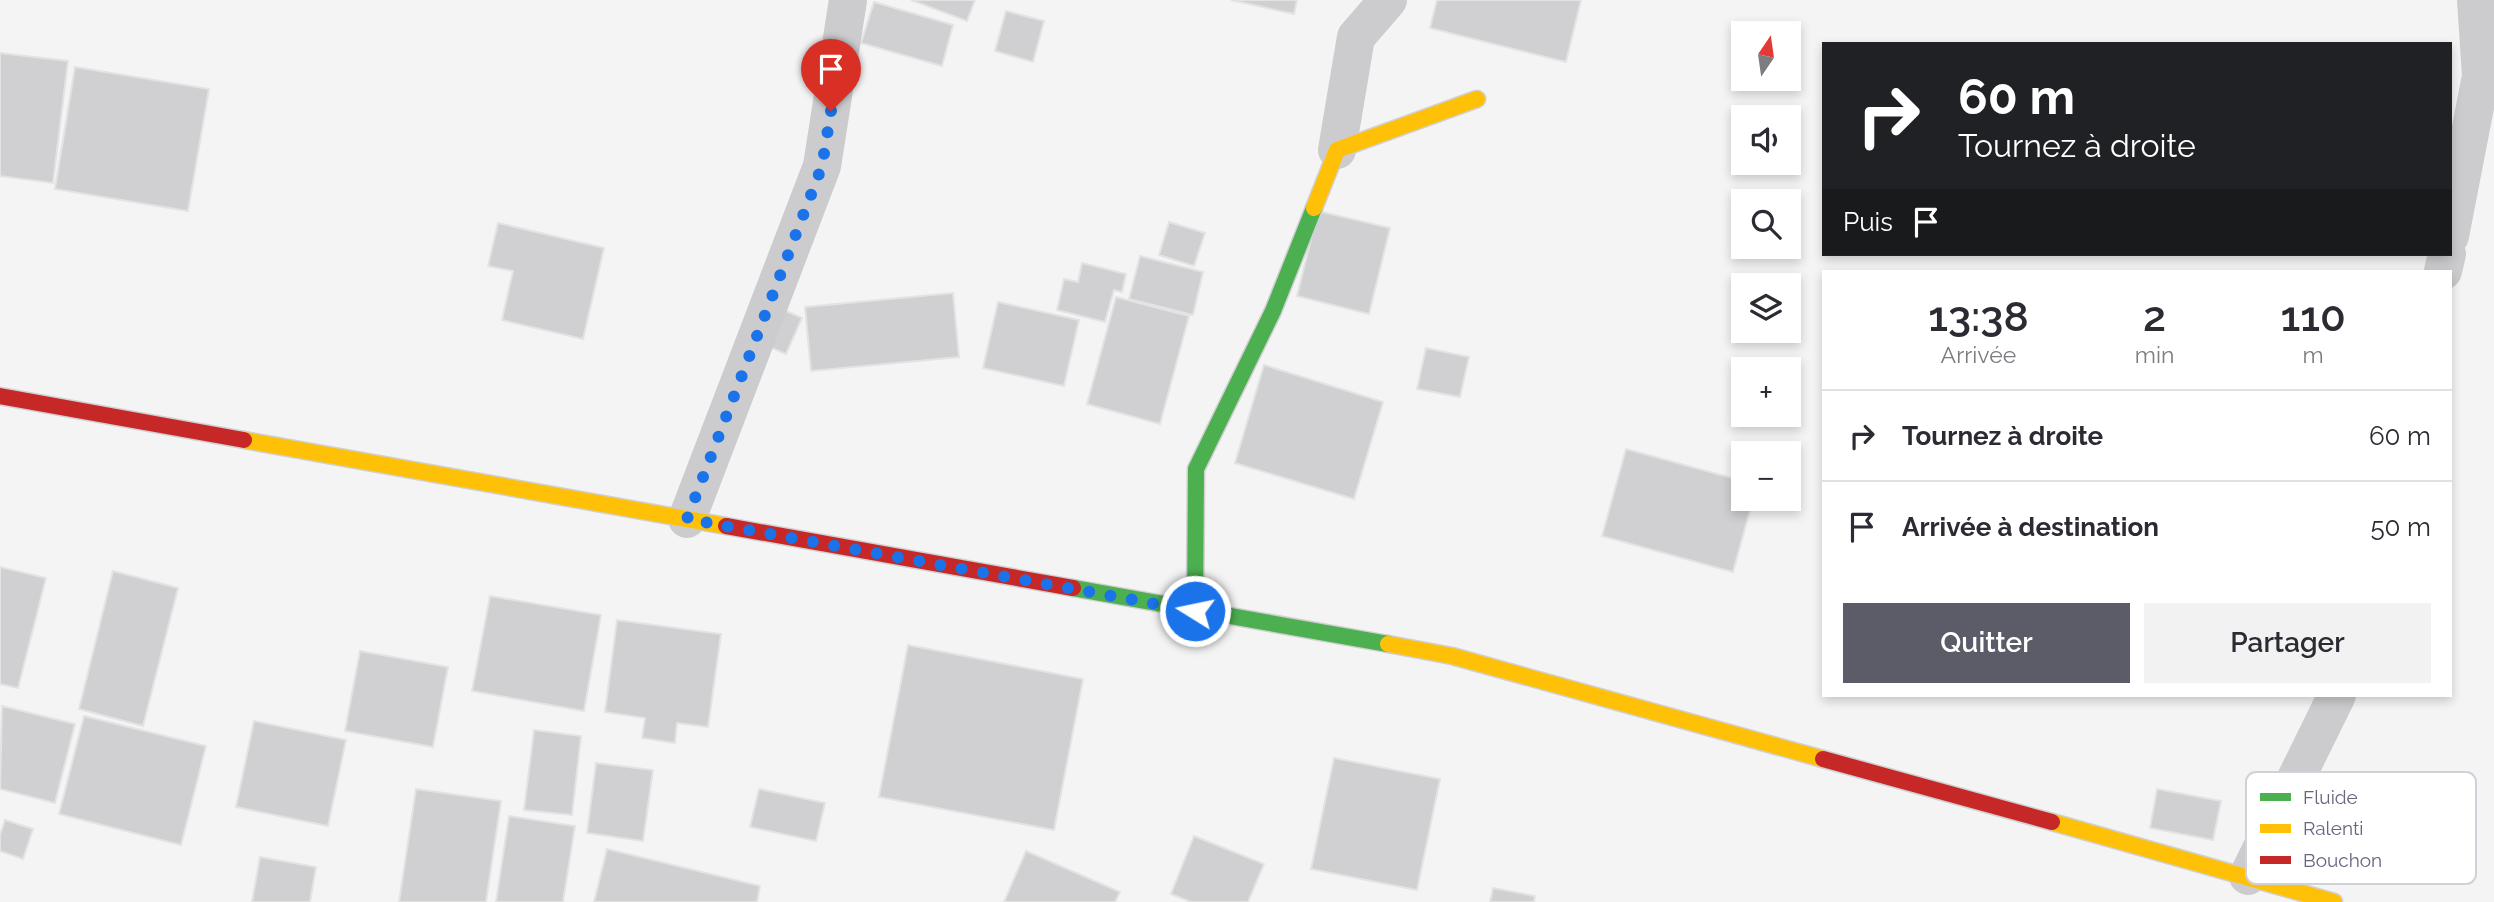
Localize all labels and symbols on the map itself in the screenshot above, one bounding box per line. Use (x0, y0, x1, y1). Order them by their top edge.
north arrow (1731, 21, 1801, 91)
pin (801, 39, 861, 111)
position arrow (1158, 574, 1232, 648)
legend (2246, 772, 2476, 884)
text: Fluide (2303, 786, 2358, 808)
text: Ralenti (2303, 817, 2363, 839)
text: Bouchon (2303, 849, 2382, 871)

